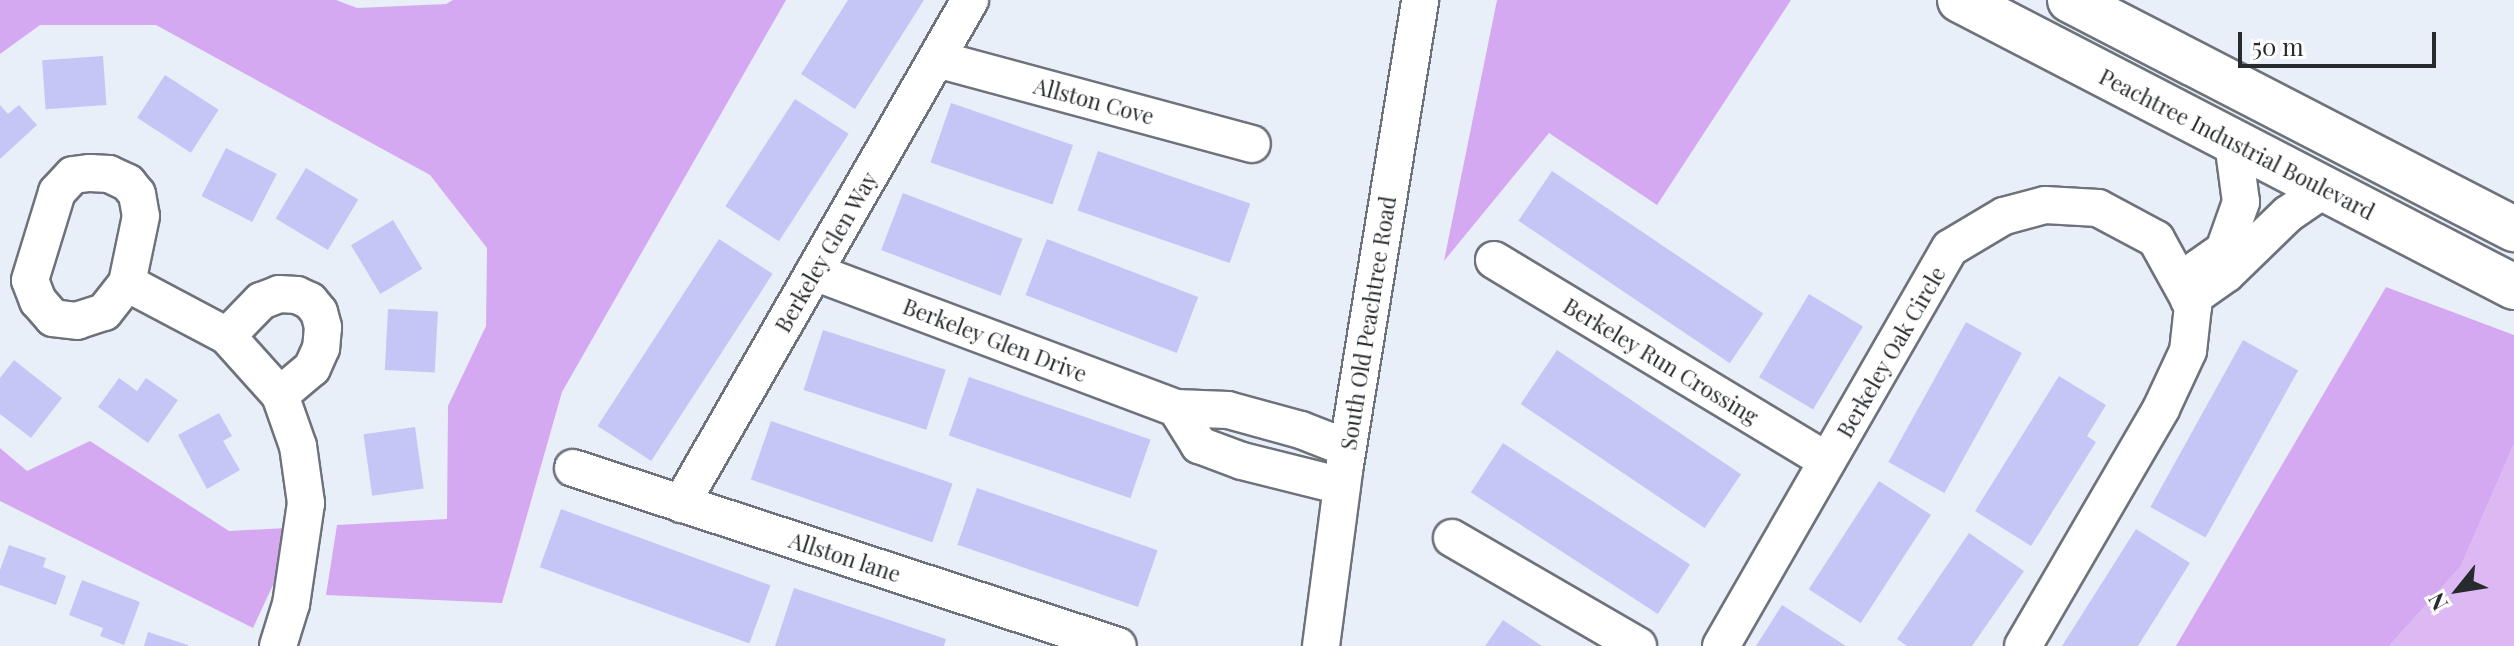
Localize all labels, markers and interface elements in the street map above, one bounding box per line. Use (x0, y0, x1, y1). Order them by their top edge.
scale bar (2242, 16, 2440, 66)
text: 50 m (2252, 30, 2304, 62)
street label: Peachtree Industrial Boulevard (2095, 63, 2379, 225)
street label: Allston Cove (1031, 72, 1157, 130)
street label: Berkeley Glen Way (769, 166, 883, 338)
street label: South Old Peachtree Road (1335, 194, 1401, 452)
street label: Berkeley Oak Circle (1831, 261, 1951, 443)
street label: Berkeley Run Crossing (1559, 292, 1763, 430)
street label: Berkeley Glen Drive (899, 293, 1091, 387)
street label: Allston lane (786, 526, 904, 588)
north arrow (2418, 550, 2498, 630)
text: N (2420, 588, 2454, 616)

